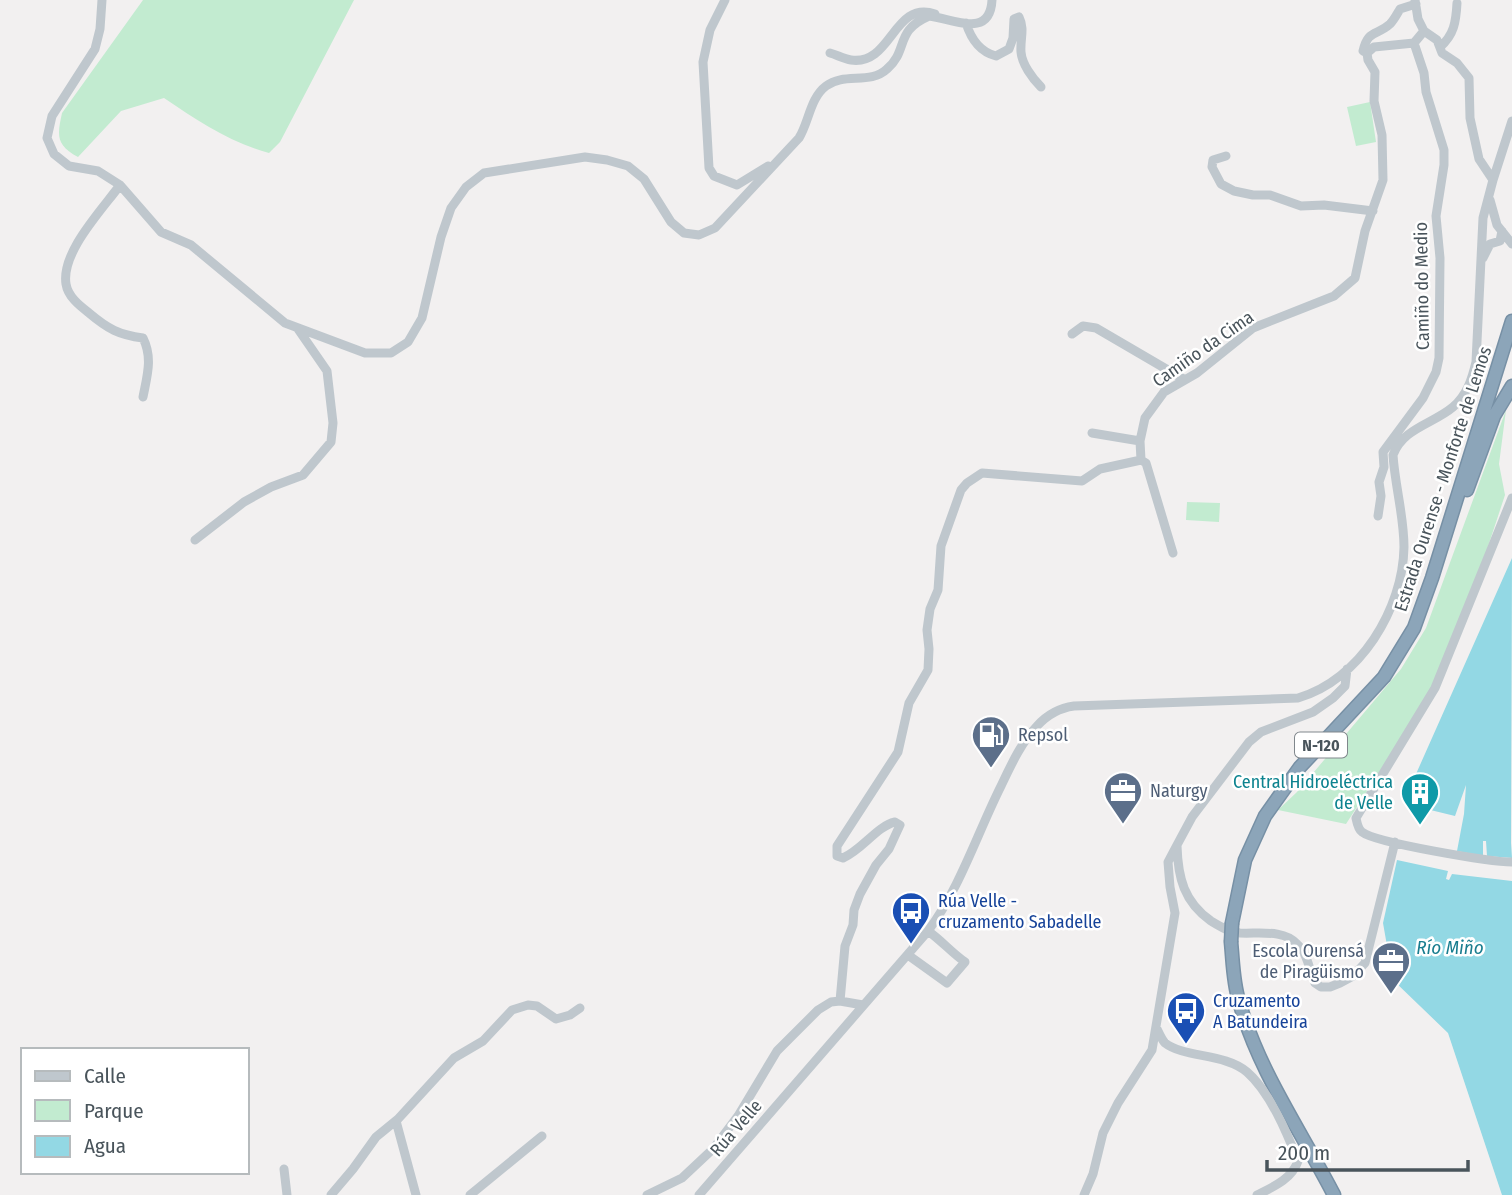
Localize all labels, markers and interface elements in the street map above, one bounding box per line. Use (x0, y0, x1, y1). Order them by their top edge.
street label: Camiño do Medio (1410, 222, 1434, 350)
street label: Camiño da Cima (1148, 306, 1258, 392)
street label: Estrada Ourense - Monforte de Lemos (1390, 343, 1496, 614)
fuel station icon: Repsol (970, 714, 1012, 769)
place label: Repsol (1018, 724, 1068, 746)
road number: N-120 (1295, 732, 1347, 758)
office icon: Naturgy (1102, 770, 1144, 825)
place label: Central Hidroeléctrica de Velle (1233, 771, 1393, 814)
building icon: Central Hidroeléctrica de Velle (1399, 771, 1441, 826)
place label: Naturgy (1150, 780, 1208, 802)
bus stop icon: Rúa Velle - cruzamento Sabadelle (890, 890, 932, 945)
place label: Rúa Velle - cruzamento Sabadelle (938, 890, 1102, 933)
water label: Río Miño (1416, 936, 1484, 959)
place label: Escola Ourensá de Piragüismo (1252, 940, 1364, 983)
office icon: Escola Ourensá de Piragüismo (1370, 940, 1412, 995)
bus stop icon: Cruzamento A Batundeira (1165, 990, 1207, 1045)
place label: Cruzamento A Batundeira (1213, 990, 1308, 1033)
legend (21, 1048, 248, 1174)
text: Calle (84, 1063, 126, 1089)
street label: Rúa Velle (705, 1095, 767, 1161)
text: Parque (84, 1098, 144, 1124)
scale bar (1267, 1128, 1468, 1172)
text: Agua (84, 1133, 126, 1159)
text: 200 m (1278, 1140, 1330, 1166)

